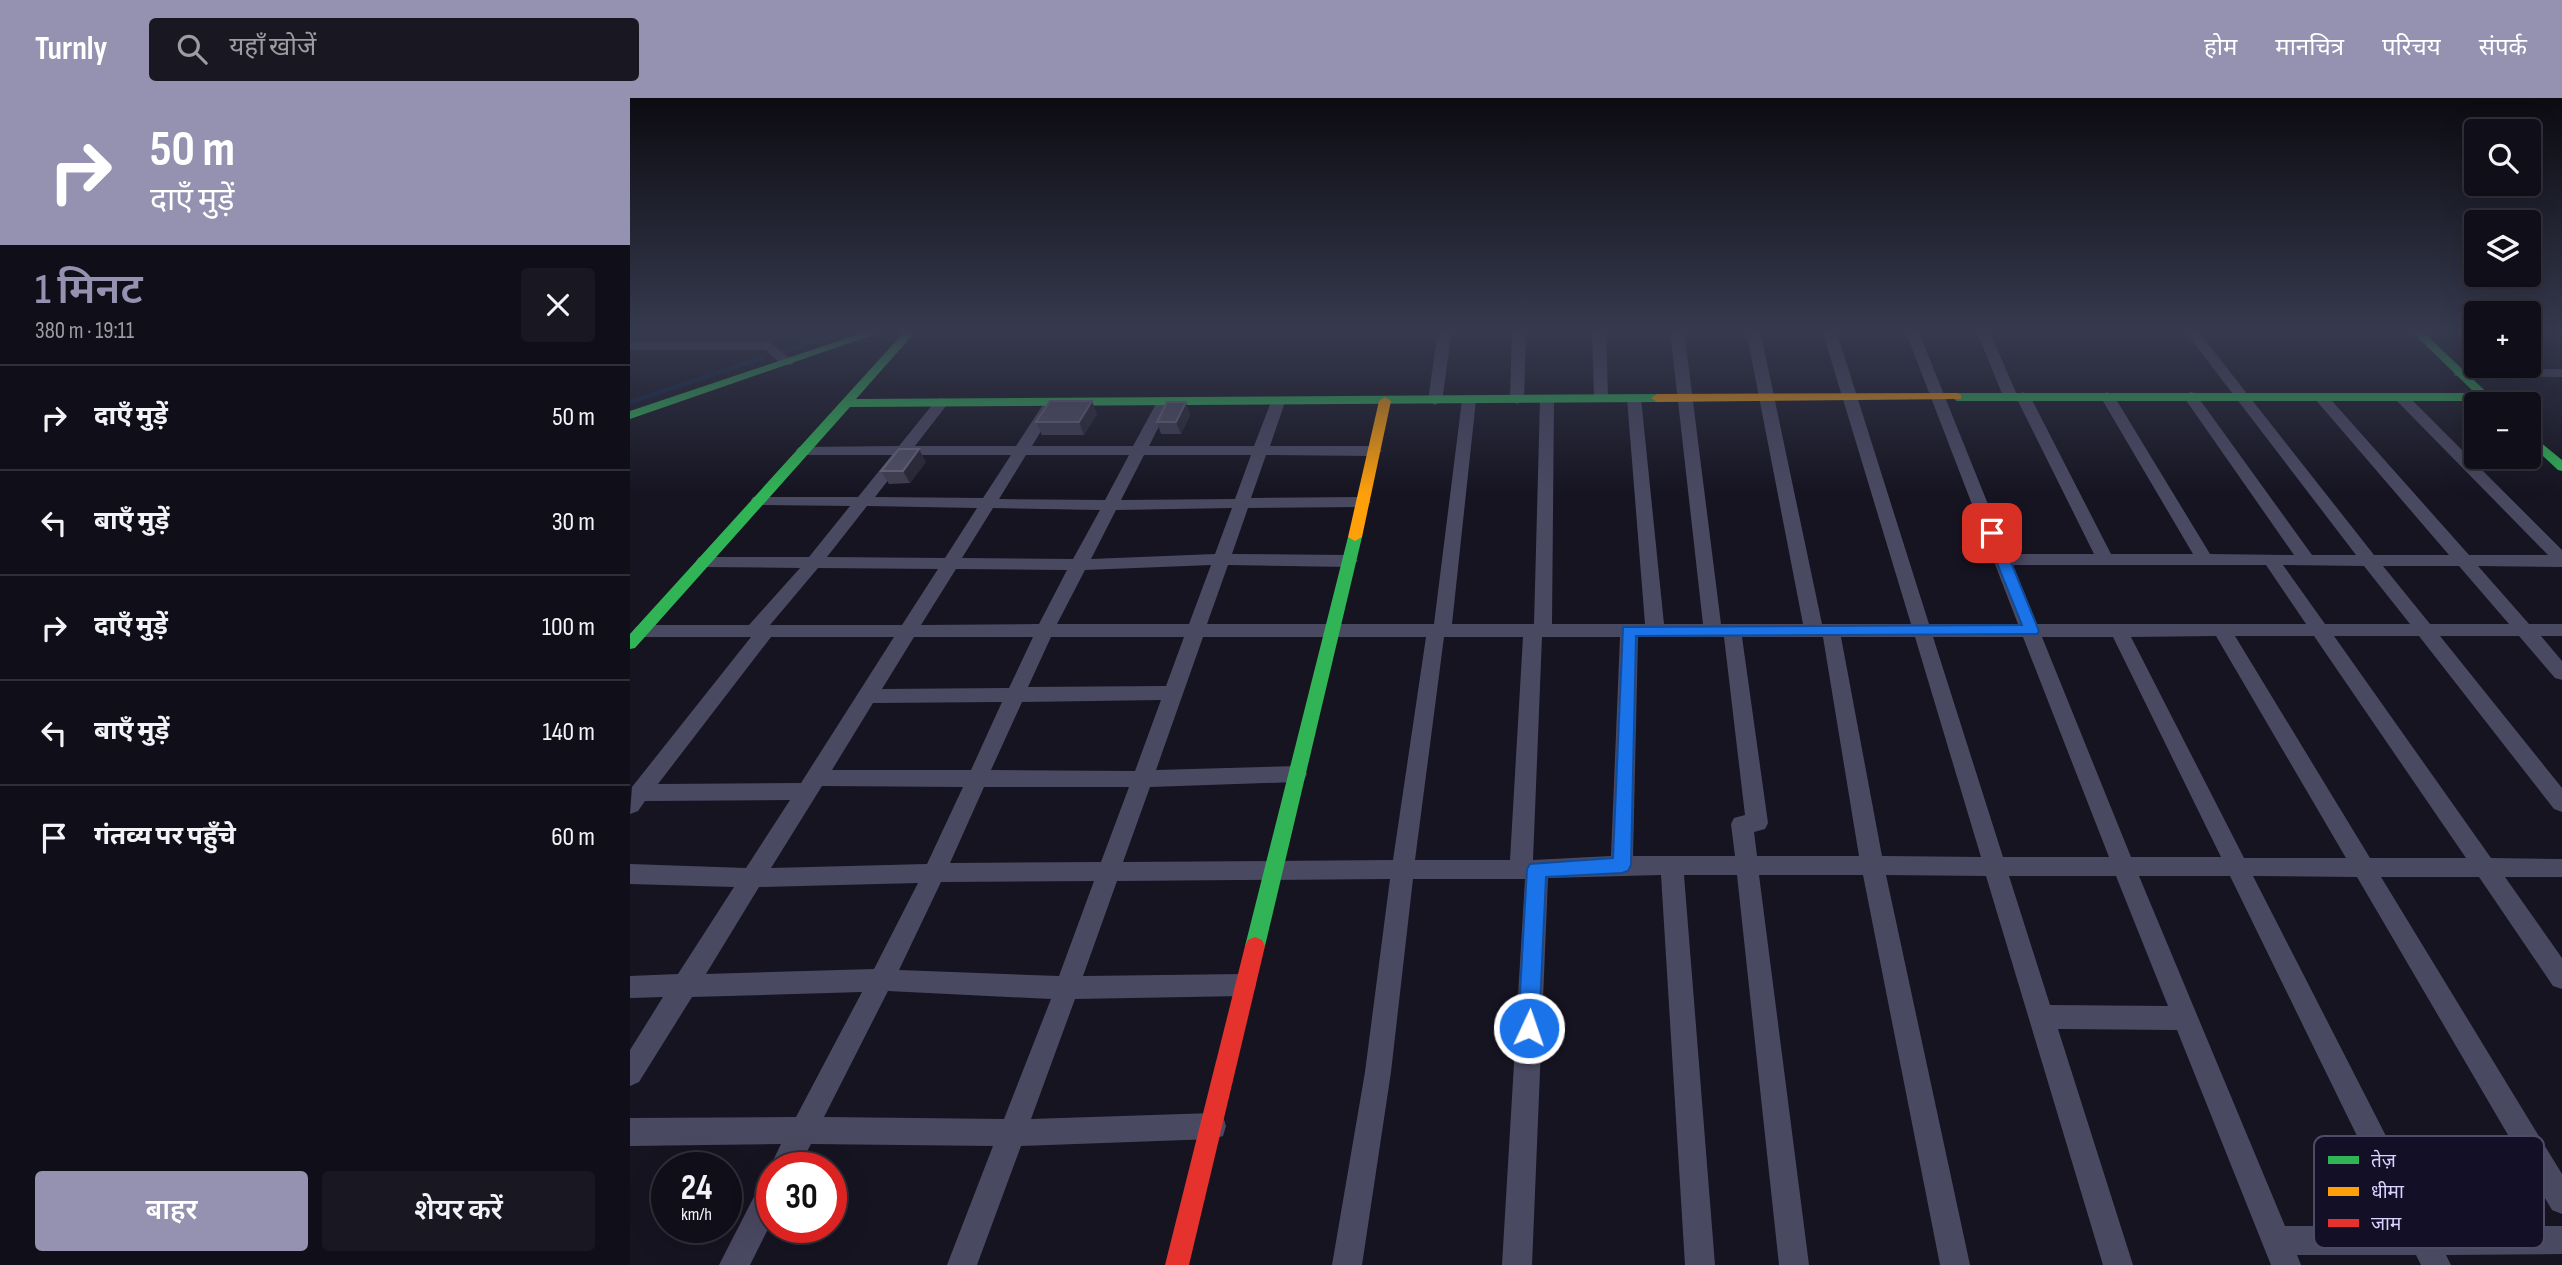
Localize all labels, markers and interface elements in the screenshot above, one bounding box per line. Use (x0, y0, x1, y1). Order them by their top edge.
search box (149, 18, 639, 81)
text: Turnly (35, 29, 107, 69)
icon: search (173, 30, 211, 68)
text: यहाँ खोजें (229, 32, 316, 63)
text: होम (2204, 33, 2237, 62)
text: मानचित्र (2275, 33, 2344, 62)
text: परिचय (2382, 33, 2441, 62)
text: संपर्क (2479, 33, 2527, 62)
map controls (2464, 119, 2541, 469)
button: search (2464, 119, 2541, 196)
text: 50 m (150, 121, 235, 180)
icon: right (35, 126, 126, 217)
text: दाएँ मुड़ें (150, 181, 234, 220)
button: layers (2464, 210, 2541, 287)
text: 1 मिनट (35, 265, 143, 316)
button: close (521, 268, 595, 342)
button: + (2464, 301, 2541, 378)
text: 380 m · 19:11 (35, 317, 134, 345)
button: − (2464, 392, 2541, 469)
icon: right (35, 399, 73, 437)
text: दाएँ मुड़ें (94, 401, 168, 432)
text: 50 m (552, 402, 595, 433)
pin (1962, 503, 2022, 563)
icon: left (35, 504, 73, 542)
text: बाएँ मुड़ें (94, 506, 169, 537)
text: 30 m (552, 507, 595, 538)
icon: arrive (1973, 514, 2011, 552)
icon: right (35, 609, 73, 647)
text: दाएँ मुड़ें (94, 611, 168, 642)
text: 100 m (542, 612, 595, 643)
icon: left (35, 714, 73, 752)
text: बाएँ मुड़ें (94, 716, 169, 747)
text: 140 m (543, 717, 595, 748)
icon: arrive (35, 819, 73, 857)
text: गंतव्य पर पहुँचे (94, 821, 236, 852)
text: 60 m (551, 822, 595, 853)
position arrow (1492, 991, 1566, 1065)
legend (2314, 1136, 2544, 1248)
text: तेज़ (2371, 1149, 2397, 1173)
speed limit sign: 30 (756, 1152, 847, 1243)
text: 24 (681, 1167, 712, 1210)
button: बाहर (35, 1171, 308, 1251)
button: शेयर करें (322, 1171, 595, 1251)
text: धीमा (2371, 1181, 2405, 1204)
text: km/h (681, 1204, 712, 1225)
text: जाम (2371, 1213, 2402, 1236)

